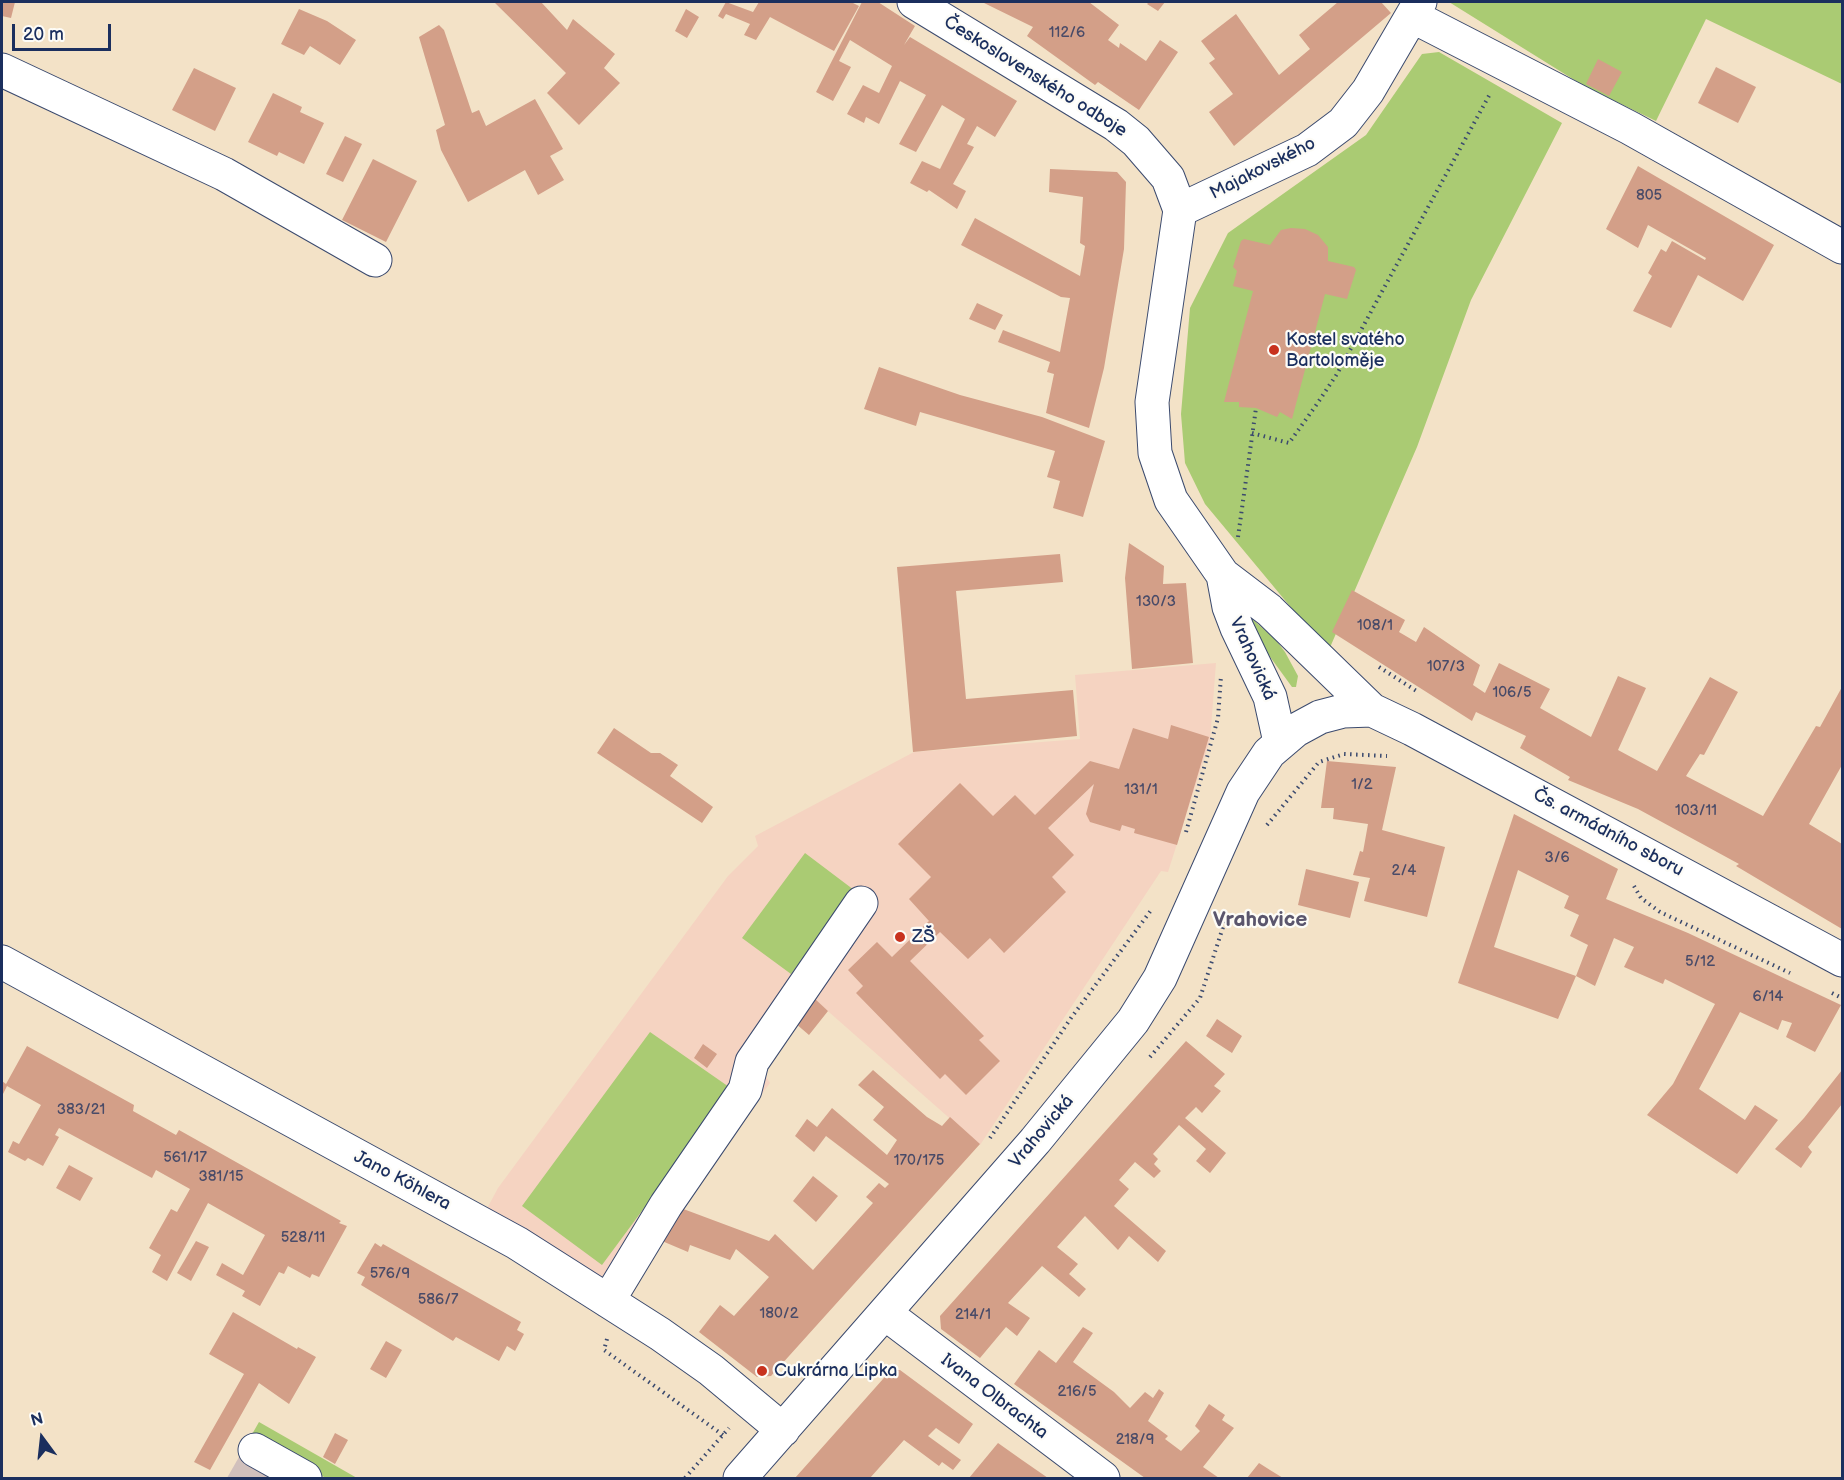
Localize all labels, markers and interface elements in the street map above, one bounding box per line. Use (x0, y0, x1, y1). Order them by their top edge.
scale bar (15, 12, 114, 50)
street label: Československého odboje (939, 12, 1131, 142)
text: 20 m (23, 24, 64, 45)
house number: 112/6 (1049, 24, 1085, 42)
street label: Majakovského (1206, 133, 1320, 205)
house number: 805 (1636, 187, 1662, 205)
place label: Kostel svatého Bartoloměje (1286, 329, 1405, 372)
marker: Kostel svatého Bartoloměje (1267, 343, 1281, 357)
house number: 130/3 (1136, 593, 1176, 611)
street label: Vrahovická (1224, 614, 1280, 704)
house number: 108/1 (1357, 617, 1393, 635)
house number: 107/3 (1427, 658, 1465, 676)
house number: 106/5 (1492, 684, 1532, 702)
house number: 1/2 (1351, 776, 1373, 794)
house number: 131/1 (1124, 781, 1158, 799)
street label: Čs. armádního sboru (1529, 784, 1687, 882)
house number: 103/11 (1675, 802, 1717, 820)
house number: 3/6 (1544, 849, 1570, 867)
house number: 2/4 (1392, 862, 1416, 880)
district label: Vrahovice (1213, 908, 1307, 934)
place label: ZŠ (912, 926, 935, 948)
marker: ZŠ (893, 930, 907, 944)
house number: 5/12 (1685, 953, 1715, 971)
house number: 6/14 (1753, 988, 1783, 1006)
street label: Vrahovická (1005, 1091, 1079, 1173)
house number: 383/21 (57, 1101, 105, 1119)
street label: Jano Köhlera (350, 1146, 454, 1216)
house number: 561/17 (163, 1149, 207, 1167)
house number: 170/175 (894, 1152, 944, 1170)
house number: 381/15 (199, 1168, 243, 1186)
house number: 528/11 (281, 1229, 325, 1247)
house number: 576/9 (370, 1265, 410, 1283)
house number: 586/7 (418, 1291, 458, 1309)
house number: 180/2 (760, 1305, 798, 1323)
house number: 214/1 (955, 1306, 991, 1324)
street label: Ivana Olbrachta (936, 1350, 1052, 1444)
place label: Cukrárna Lipka (774, 1360, 897, 1382)
marker: Cukrárna Lipka (755, 1364, 769, 1378)
house number: 216/5 (1058, 1383, 1096, 1401)
north arrow (12, 1408, 72, 1468)
text: N (29, 1409, 45, 1431)
house number: 218/9 (1116, 1431, 1154, 1449)

